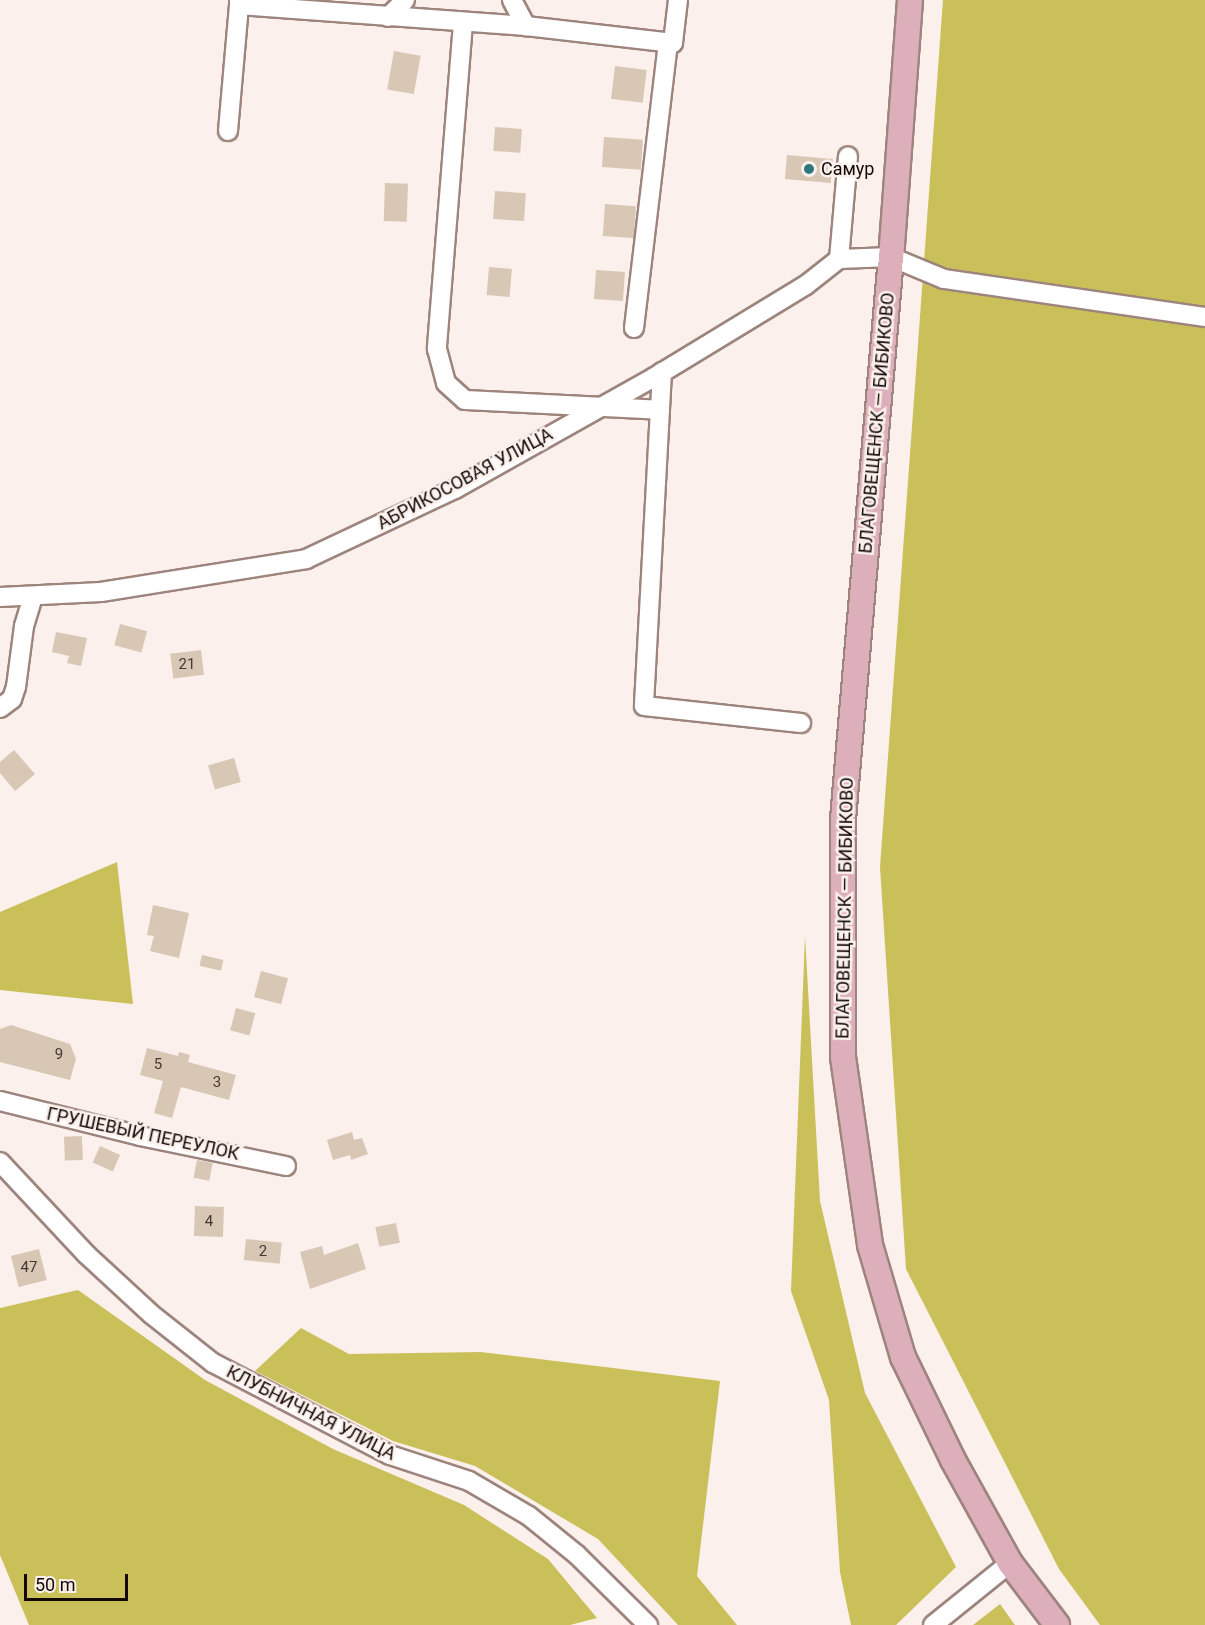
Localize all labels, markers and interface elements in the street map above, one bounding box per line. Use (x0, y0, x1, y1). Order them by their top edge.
place label: Самур (821, 158, 874, 180)
marker: Самур (802, 162, 816, 176)
street label: БЛАГОВЕЩЕНСК — БИБИКОВО (855, 292, 899, 554)
street label: АБРИКОСОВАЯ УЛИЦА (374, 424, 556, 534)
house number: 21 (179, 656, 195, 674)
street label: БЛАГОВЕЩЕНСК — БИБИКОВО (832, 777, 858, 1039)
house number: 9 (55, 1046, 63, 1064)
house number: 5 (154, 1056, 162, 1074)
house number: 3 (213, 1074, 221, 1092)
street label: ГРУШЕВЫЙ ПЕРЕУЛОК (45, 1103, 241, 1165)
house number: 4 (205, 1213, 213, 1231)
house number: 2 (259, 1243, 267, 1261)
house number: 47 (21, 1259, 37, 1277)
street label: КЛУБНИЧНАЯ УЛИЦА (223, 1361, 399, 1465)
scale bar (27, 1562, 130, 1600)
text: 50 m (35, 1574, 75, 1595)

